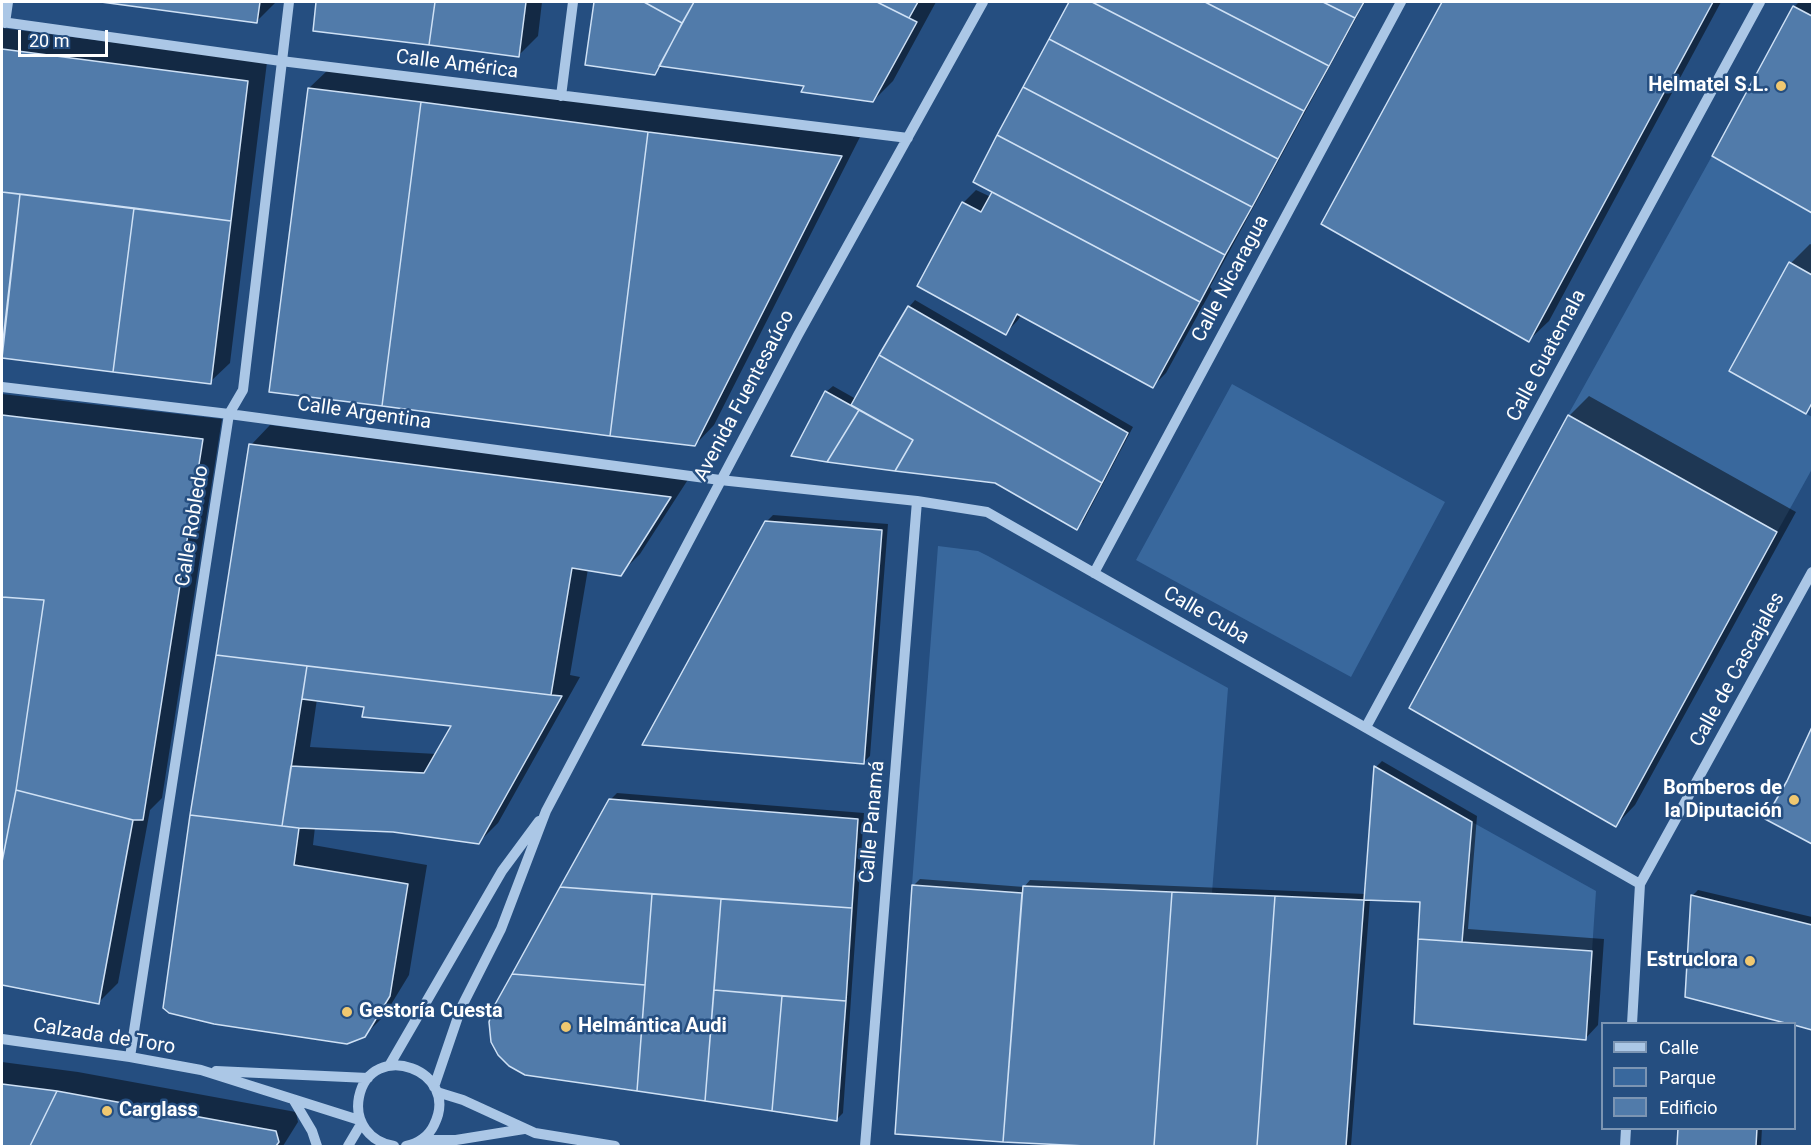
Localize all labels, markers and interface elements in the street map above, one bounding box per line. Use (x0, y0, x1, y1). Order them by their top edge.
scale bar (21, 18, 111, 56)
text: 20 m (29, 30, 69, 51)
street label: Calle América (394, 46, 520, 84)
place label: Helmatel S.L. (1648, 74, 1769, 98)
marker: Helmatel S.L. (1774, 79, 1788, 93)
street label: Calle Nicaragua (1188, 212, 1274, 346)
street label: Calle Guatemala (1502, 286, 1592, 426)
street label: Avenida Fuentesaúco (690, 306, 800, 486)
street label: Calle Argentina (295, 393, 433, 435)
street label: Calle Robledo (172, 464, 214, 588)
street label: Calle Cuba (1159, 582, 1253, 650)
street label: Calle de Cascajales (1686, 589, 1790, 751)
street label: Calle Panamá (856, 760, 890, 884)
place label: Bomberos de la Diputación (1663, 777, 1782, 824)
marker: Bomberos de la Diputación (1787, 793, 1801, 807)
place label: Estruclora (1646, 949, 1738, 973)
marker: Estruclora (1743, 954, 1757, 968)
place label: Gestoría Cuesta (359, 1000, 503, 1024)
marker: Gestoría Cuesta (340, 1005, 354, 1019)
street label: Calzada de Toro (31, 1014, 177, 1060)
place label: Helmántica Audi (578, 1015, 727, 1039)
marker: Helmántica Audi (559, 1020, 573, 1034)
legend (1601, 1022, 1796, 1130)
text: Calle (1659, 1037, 1699, 1058)
text: Parque (1659, 1067, 1716, 1088)
text: Edificio (1659, 1097, 1718, 1118)
place label: Carglass (119, 1099, 198, 1123)
marker: Carglass (100, 1104, 114, 1118)

